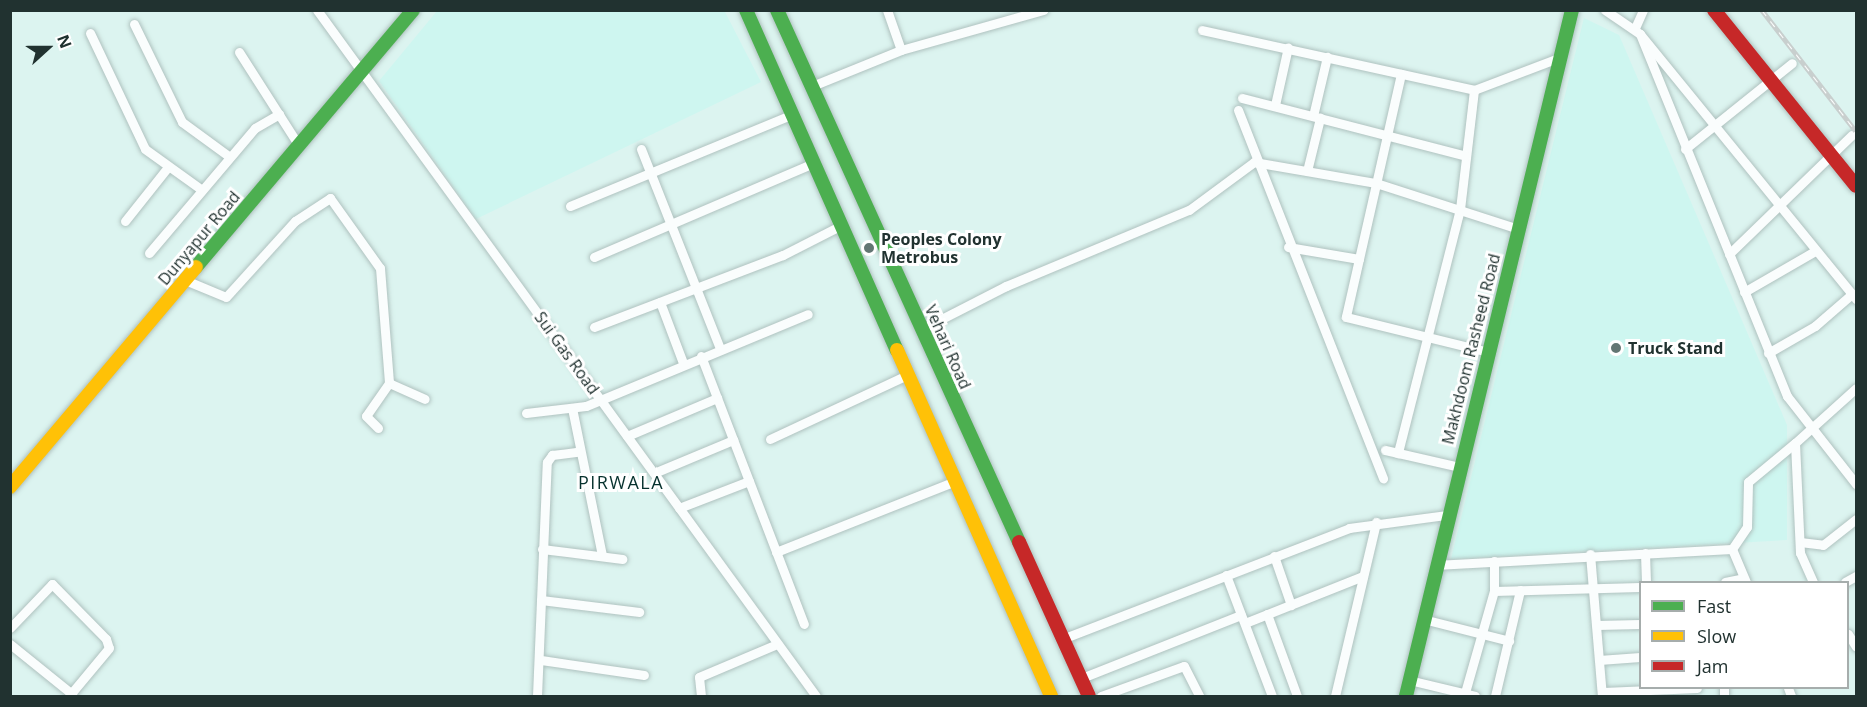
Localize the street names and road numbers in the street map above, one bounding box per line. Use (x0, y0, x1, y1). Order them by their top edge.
street label: Dunyapur Road (154, 187, 244, 289)
street label: Makhdoom Rasheed Road (1438, 252, 1504, 446)
street label: Vehari Road (921, 302, 975, 392)
street label: Sui Gas Road (531, 308, 603, 398)

